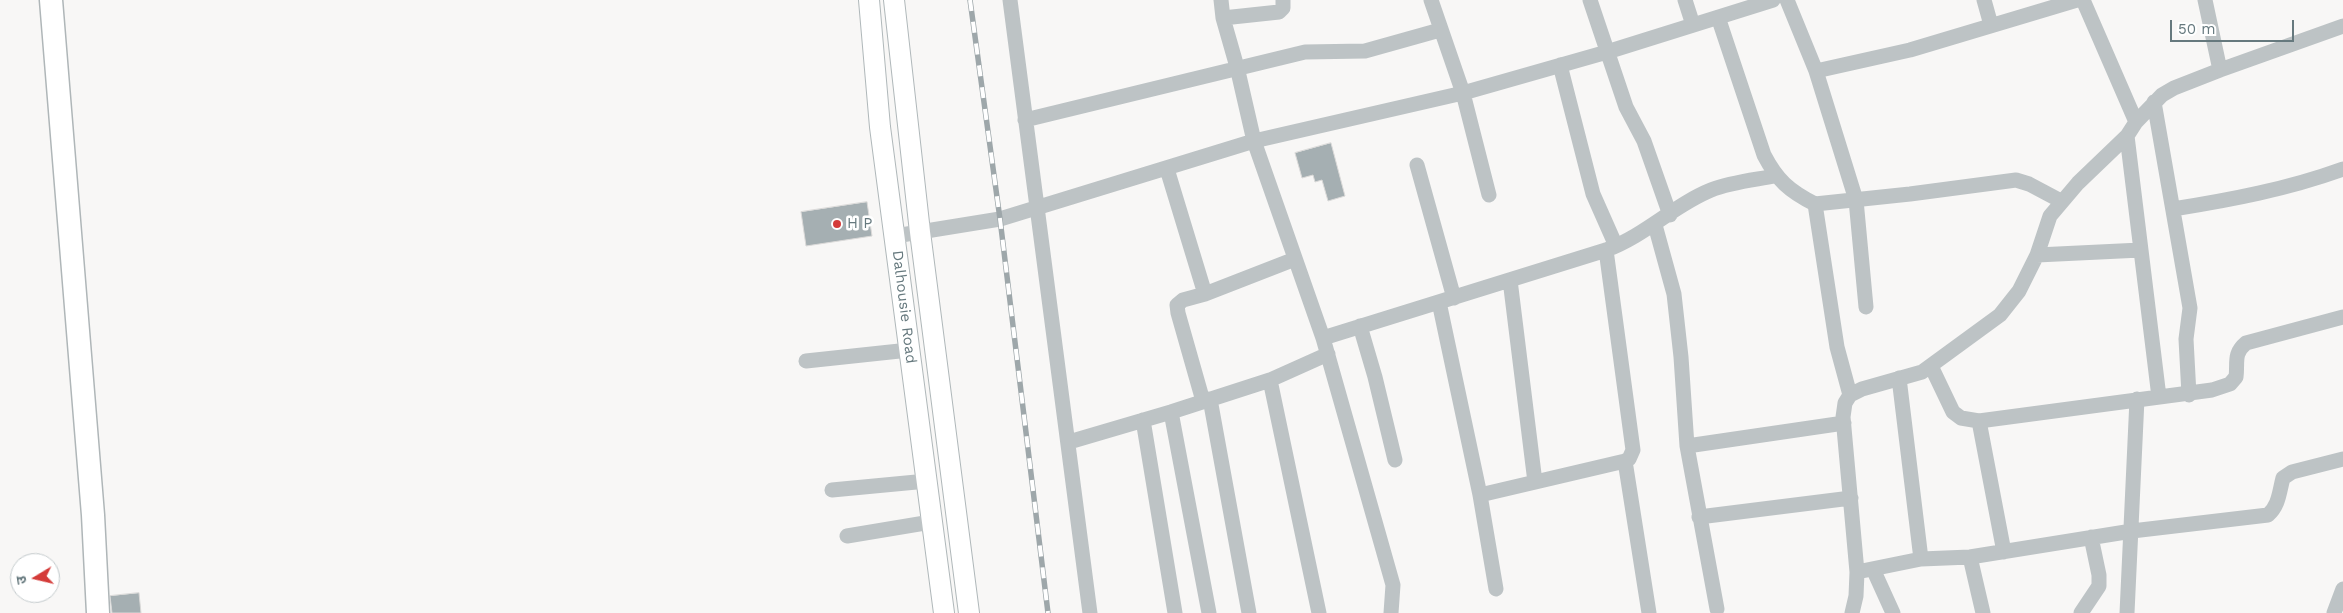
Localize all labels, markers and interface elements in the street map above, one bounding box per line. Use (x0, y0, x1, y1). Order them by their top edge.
scale bar (2173, 10, 2297, 42)
text: 50 m (2178, 20, 2215, 38)
place label: H P (847, 215, 872, 233)
marker: H P (831, 218, 843, 230)
street label: Dalhousie Road (888, 249, 920, 365)
north arrow (10, 553, 60, 603)
text: उ (13, 575, 30, 586)

